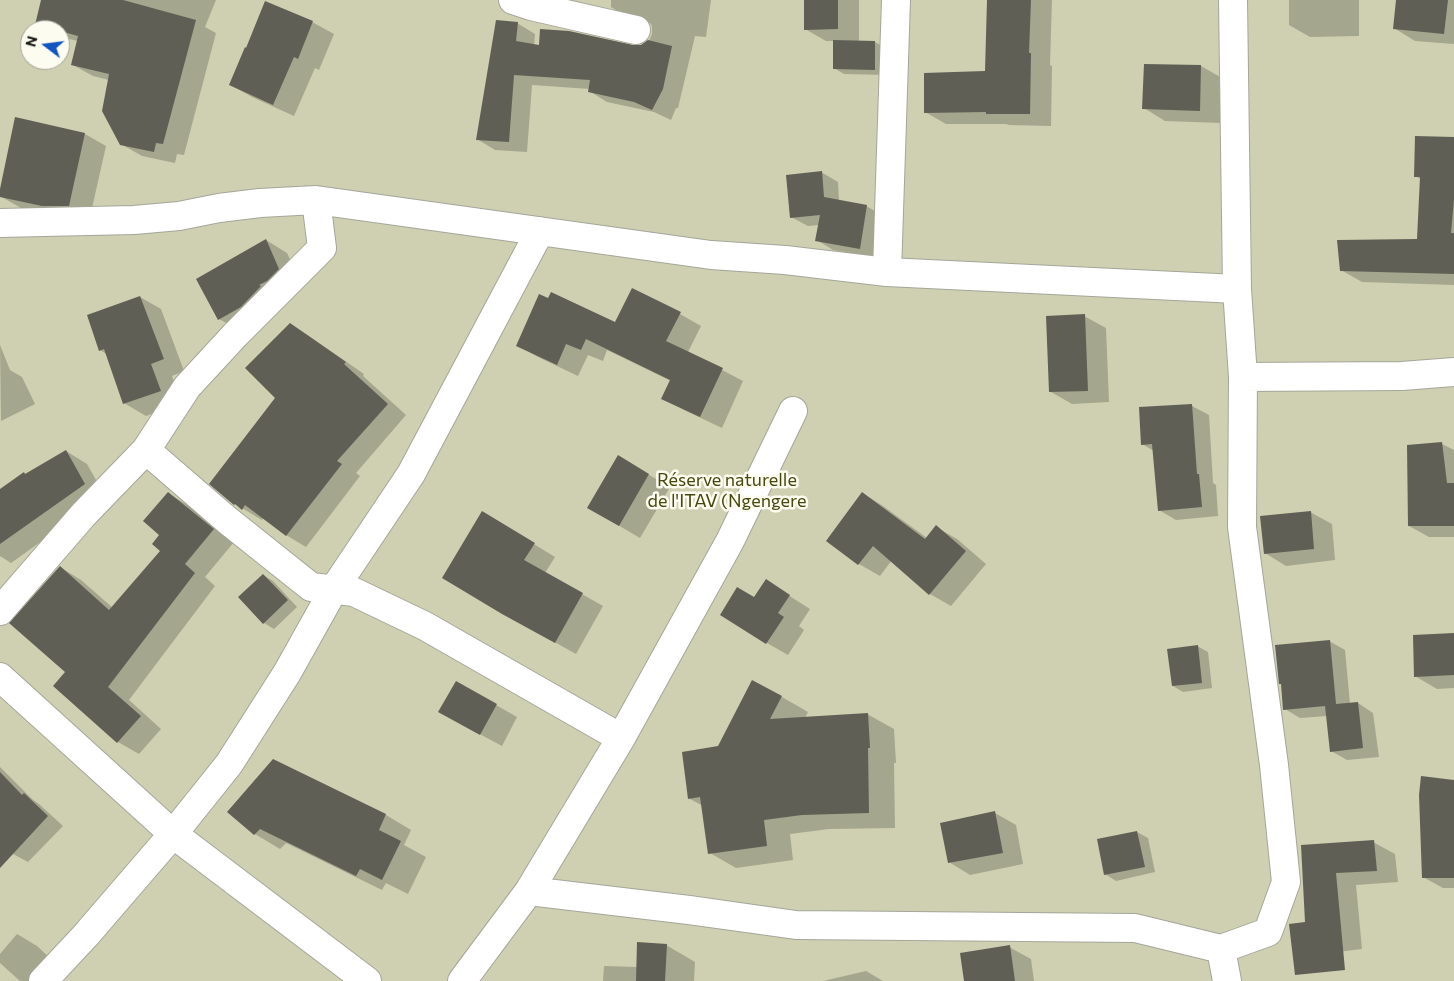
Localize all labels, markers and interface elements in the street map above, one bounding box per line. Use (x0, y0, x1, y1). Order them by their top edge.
north arrow (20, 20, 70, 70)
text: N (21, 34, 41, 49)
park label: Réserve naturelle de l'ITAV (Ngengere (648, 469, 806, 512)

